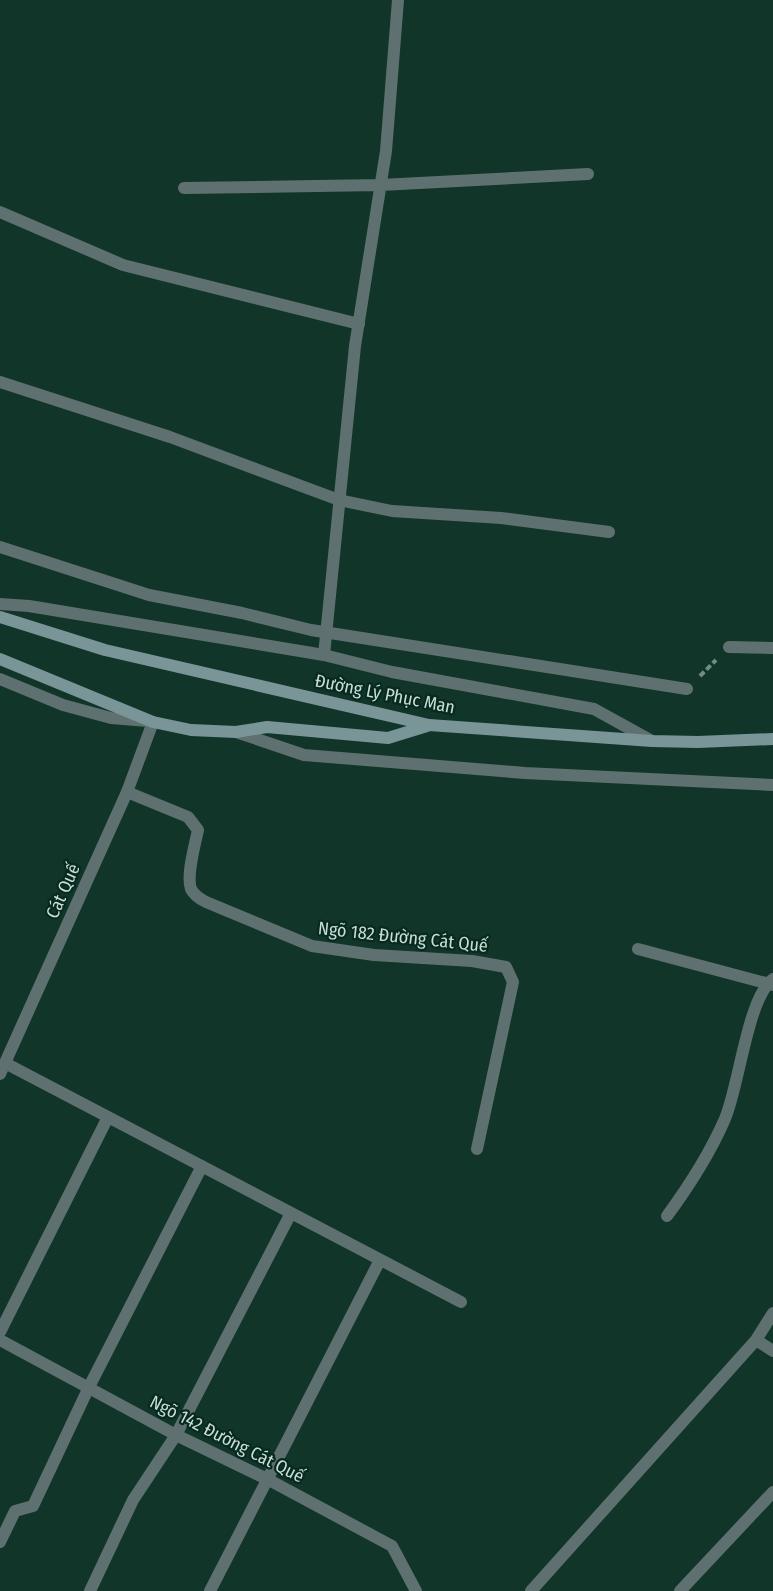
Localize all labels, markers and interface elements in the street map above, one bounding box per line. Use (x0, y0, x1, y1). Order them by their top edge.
street label: Đường Lý Phục Man (313, 670, 457, 718)
street label: Cát Quế (41, 860, 85, 922)
street label: Ngõ 182 Đường Cát Quế (317, 917, 489, 957)
street label: Ngõ 142 Đường Cát Quế (146, 1391, 308, 1487)

